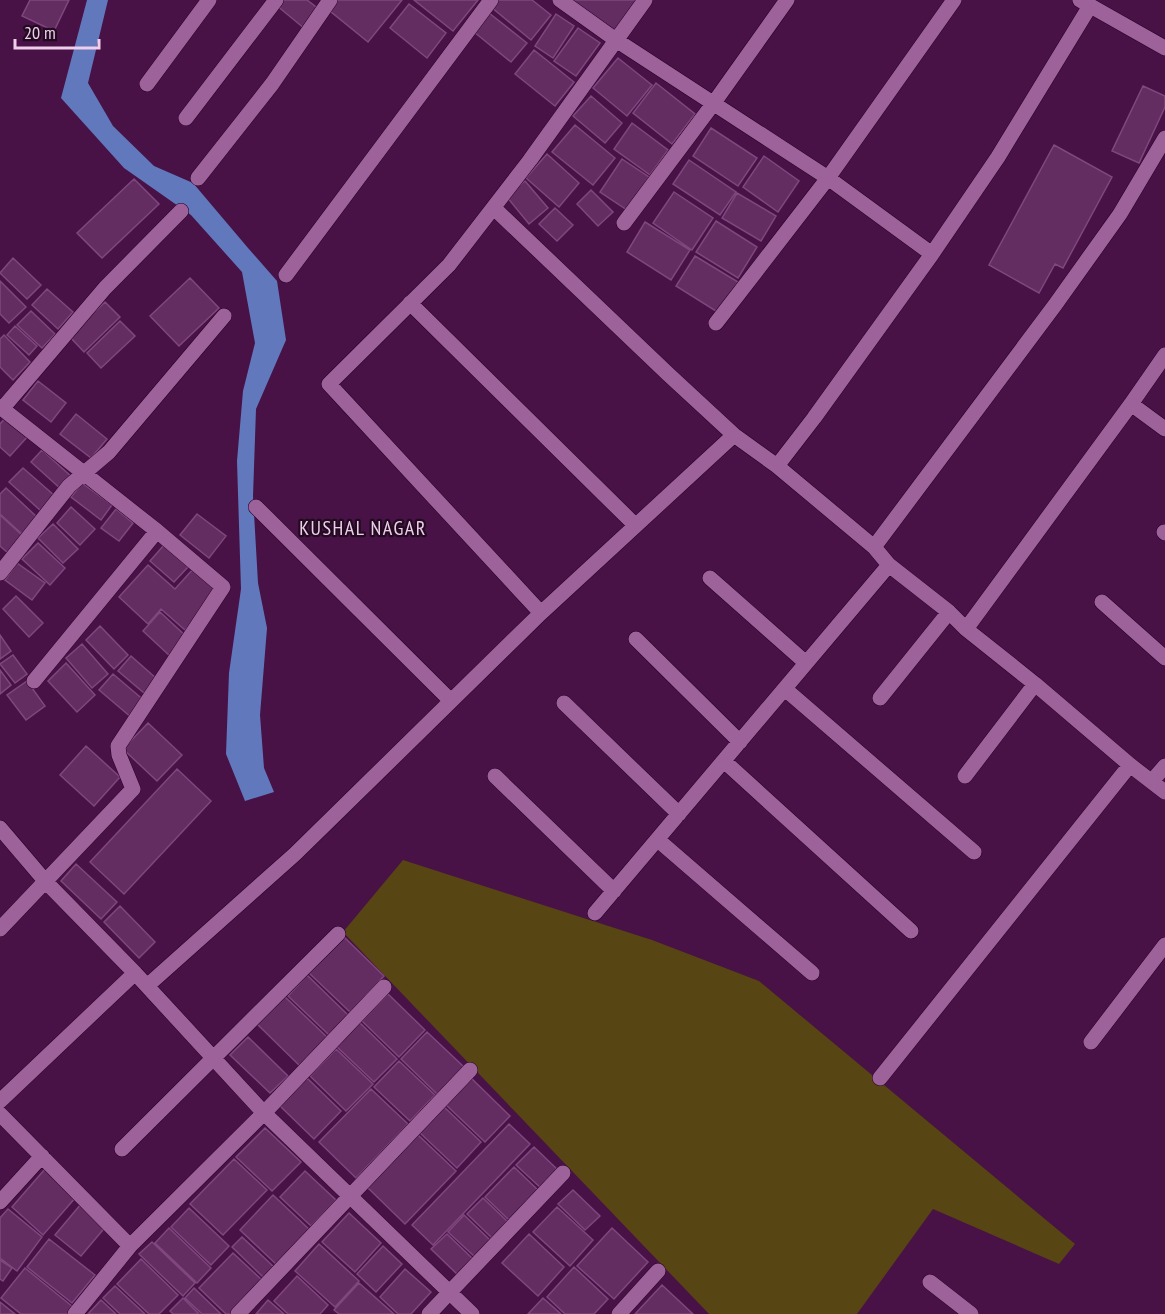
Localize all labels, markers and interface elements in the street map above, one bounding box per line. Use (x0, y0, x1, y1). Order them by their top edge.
scale bar (15, 12, 99, 50)
text: 20 m (24, 21, 56, 44)
district label: KUSHAL NAGAR (299, 515, 427, 541)

